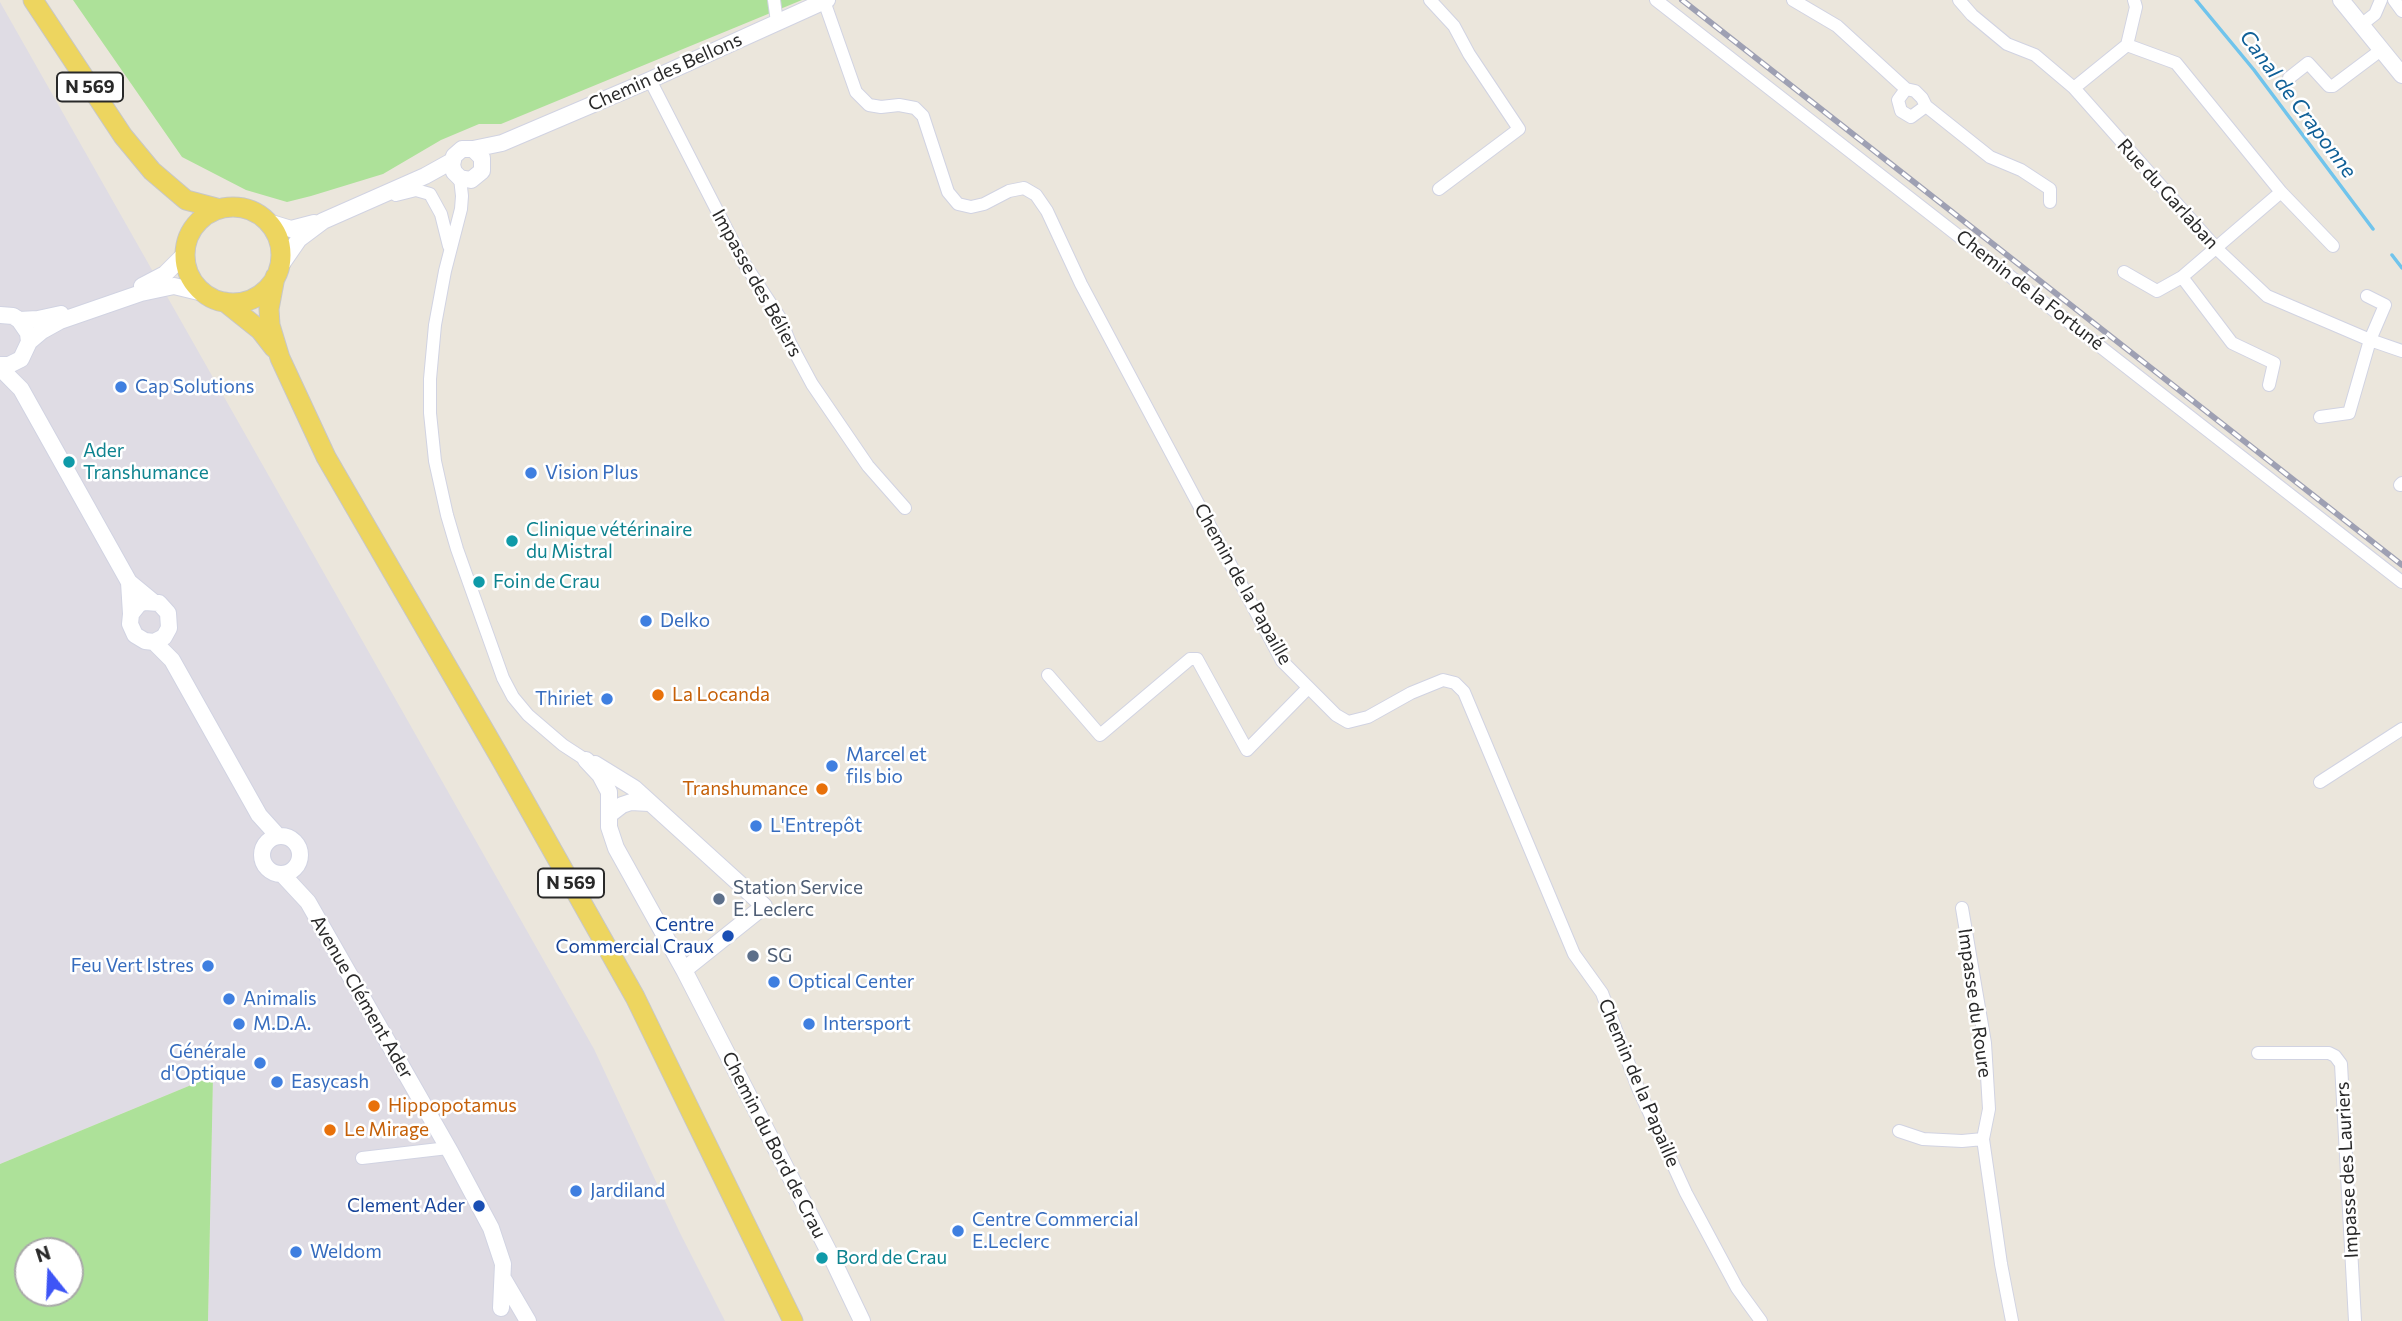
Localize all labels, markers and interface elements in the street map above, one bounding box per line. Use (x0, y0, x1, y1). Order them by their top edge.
water label: Canal de Craponne (2234, 25, 2362, 183)
street label: Chemin des Bellons (585, 28, 745, 116)
road number: N 569 (57, 72, 123, 102)
street label: Rue du Garlaban (2113, 134, 2223, 254)
street label: Impasse des Béliers (707, 205, 807, 361)
street label: Chemin de la Fortuné (1951, 225, 2109, 355)
place label: Cap Solutions (135, 376, 254, 398)
marker: Cap Solutions (113, 379, 129, 395)
place label: Ader Transhumance (83, 440, 209, 484)
marker: Ader Transhumance (61, 454, 77, 470)
place label: Vision Plus (545, 462, 638, 484)
marker: Vision Plus (523, 465, 539, 481)
street label: Chemin de la Papaille (1189, 500, 1297, 668)
place label: Clinique vétérinaire du Mistral (526, 519, 692, 563)
marker: Clinique vétérinaire du Mistral (504, 533, 520, 549)
place label: Foin de Crau (493, 571, 600, 593)
marker: Foin de Crau (471, 574, 487, 590)
place label: Delko (660, 610, 710, 632)
marker: Delko (638, 613, 654, 629)
place label: La Locanda (672, 684, 770, 706)
marker: La Locanda (650, 687, 666, 703)
place label: Thiriet (535, 688, 593, 710)
marker: Thiriet (599, 691, 615, 707)
place label: Marcel et fils bio (846, 744, 927, 788)
marker: Marcel et fils bio (824, 758, 840, 774)
place label: Transhumance (682, 778, 808, 800)
marker: Transhumance (814, 781, 830, 797)
place label: L'Entrepôt (770, 815, 862, 837)
marker: L'Entrepôt (748, 818, 764, 834)
road number: N 569 (538, 868, 604, 898)
place label: Station Service E. Leclerc (733, 877, 863, 921)
marker: Station Service E. Leclerc (711, 891, 727, 907)
street label: Avenue Clément Ader (306, 911, 418, 1083)
place label: Centre Commercial Craux (555, 914, 714, 958)
street label: Impasse du Roure (1953, 927, 1997, 1079)
marker: Centre Commercial Craux (720, 928, 736, 944)
place label: SG (767, 945, 792, 967)
marker: SG (745, 948, 761, 964)
place label: Feu Vert Istres (71, 955, 194, 977)
marker: Feu Vert Istres (200, 958, 216, 974)
place label: Optical Center (788, 971, 914, 993)
marker: Optical Center (766, 974, 782, 990)
place label: Animalis (243, 988, 317, 1010)
marker: Animalis (221, 991, 237, 1007)
street label: Chemin de la Papaille (1593, 995, 1685, 1171)
place label: M.D.A. (253, 1013, 311, 1035)
place label: Intersport (823, 1013, 911, 1035)
marker: M.D.A. (231, 1016, 247, 1032)
marker: Intersport (801, 1016, 817, 1032)
place label: Générale d'Optique (160, 1041, 246, 1085)
street label: Chemin du Bord de Crau (717, 1048, 831, 1242)
marker: Générale d'Optique (252, 1055, 268, 1071)
place label: Easycash (291, 1071, 369, 1093)
marker: Easycash (269, 1074, 285, 1090)
street label: Impasse des Lauriers (2331, 1081, 2363, 1259)
place label: Hippopotamus (388, 1095, 517, 1117)
marker: Hippopotamus (366, 1098, 382, 1114)
place label: Le Mirage (344, 1119, 429, 1141)
marker: Le Mirage (322, 1122, 338, 1138)
place label: Jardiland (590, 1180, 665, 1202)
marker: Jardiland (568, 1183, 584, 1199)
place label: Clement Ader (347, 1195, 465, 1217)
marker: Clement Ader (471, 1198, 487, 1214)
place label: Centre Commercial E.Leclerc (972, 1209, 1138, 1253)
marker: Centre Commercial E.Leclerc (950, 1223, 966, 1239)
north arrow (14, 1237, 84, 1307)
text: N (33, 1240, 53, 1267)
place label: Weldom (310, 1241, 382, 1263)
marker: Weldom (288, 1244, 304, 1260)
place label: Bord de Crau (836, 1247, 947, 1269)
marker: Bord de Crau (814, 1250, 830, 1266)

